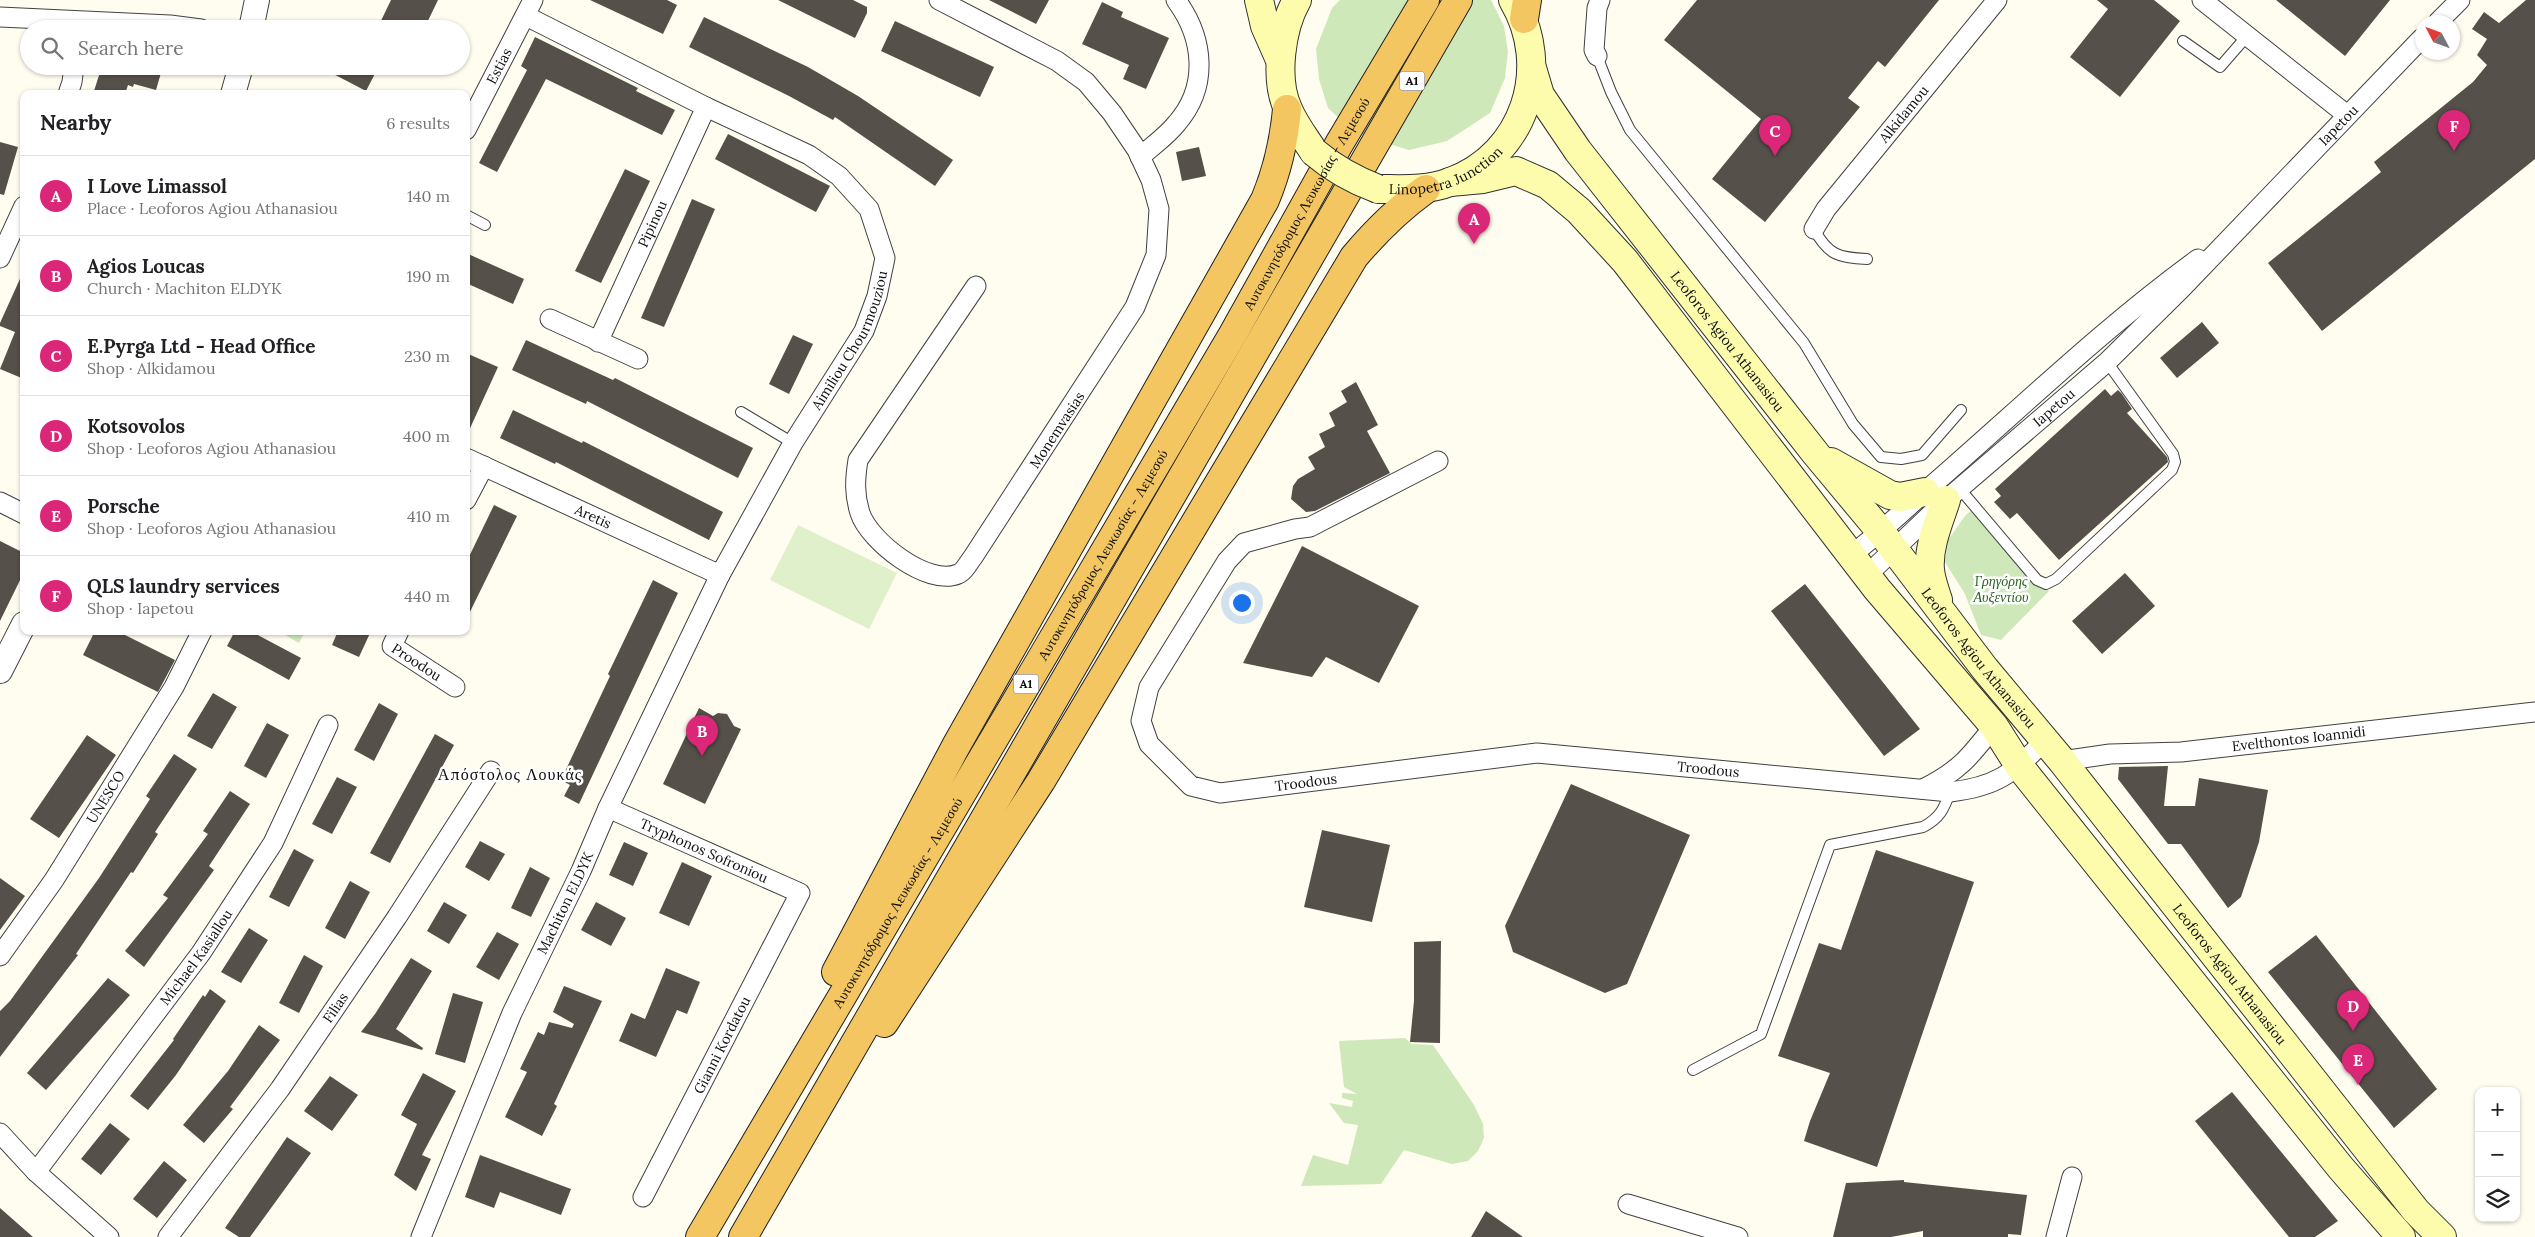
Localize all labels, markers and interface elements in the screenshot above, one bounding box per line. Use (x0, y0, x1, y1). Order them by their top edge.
north arrow (2415, 15, 2460, 60)
search box (20, 20, 470, 75)
icon: search (38, 34, 66, 62)
text: Search here (78, 36, 184, 60)
street label: Estias (482, 45, 516, 87)
road number: A1 (1400, 72, 1424, 90)
street label: Alkidamou (1874, 82, 1932, 147)
street label: Αυτοκινητόδρομος Λευκωσίας - Λεμεσού (1239, 94, 1374, 314)
street label: Iapetou (2315, 101, 2362, 149)
text: Nearby (40, 109, 111, 136)
pin: F (2438, 110, 2470, 151)
text: 6 results (386, 113, 450, 133)
pin: C (1759, 115, 1791, 156)
street label: Linopetra Junction (1389, 142, 1507, 198)
text: I Love Limassol (87, 174, 227, 198)
text: A (51, 186, 61, 206)
text: 140 m (407, 186, 450, 206)
text: Place · Leoforos Agiou Athanasiou (87, 198, 338, 218)
street label: Pipinou (634, 198, 671, 250)
pin: A (1458, 203, 1490, 244)
text: Agios Loucas (87, 254, 205, 278)
text: B (51, 266, 61, 286)
text: 190 m (406, 266, 450, 286)
street label: Leoforos Agiou Athanasiou (1667, 267, 1789, 416)
street label: Aimiliou Chourmouziou (807, 269, 891, 414)
text: Church · Machiton ELDYK (87, 278, 282, 298)
text: E.Pyrga Ltd - Head Office (87, 334, 315, 358)
text: C (50, 346, 62, 366)
text: 230 m (404, 346, 450, 366)
text: Shop · Alkidamou (87, 358, 215, 378)
street label: Iapetou (2029, 385, 2079, 431)
street label: Monemvasias (1026, 388, 1088, 472)
text: Kotsovolos (87, 414, 185, 438)
text: D (50, 426, 62, 446)
text: 400 m (403, 426, 450, 446)
text: Shop · Leoforos Agiou Athanasiou (87, 438, 336, 458)
street label: Αυτοκινητόδρομος Λευκωσίας - Λεμεσού (1033, 446, 1172, 664)
text: Porsche (87, 494, 160, 518)
street label: Aretis (571, 500, 614, 533)
text: E (51, 506, 61, 526)
text: 410 m (407, 506, 450, 526)
text: Shop · Leoforos Agiou Athanasiou (87, 518, 336, 538)
park label: Γρηγόρης Αυξεντίου (1972, 572, 2029, 606)
text: QLS laundry services (87, 574, 280, 598)
street label: Leoforos Agiou Athanasiou (1917, 584, 2040, 732)
text: F (51, 586, 61, 606)
text: 440 m (404, 586, 450, 606)
your location (1229, 590, 1255, 616)
text: Shop · Iapetou (87, 598, 194, 618)
street label: Proodou (388, 639, 445, 685)
road number: A1 (1014, 674, 1038, 694)
pin: B (686, 715, 718, 756)
street label: Evelthontos Ioannidi (2231, 722, 2366, 755)
street label: Troodous (1676, 757, 1740, 781)
district label: Απόστολος Λουκάς (438, 764, 582, 784)
street label: UNESCO (82, 767, 129, 827)
street label: Troodous (1274, 769, 1338, 795)
street label: Αυτοκινητόδρομος Λευκωσίας - Λεμεσού (828, 794, 966, 1012)
street label: Tryphonos Sofroniou (637, 814, 771, 887)
street label: Machiton ELDYK (533, 849, 597, 957)
street label: Leoforos Agiou Athanasiou (2169, 900, 2291, 1048)
street label: Michael Kasiallou (156, 906, 236, 1009)
street label: Filias (319, 989, 352, 1026)
pin: D (2337, 990, 2369, 1031)
street label: Gianni Kordatou (690, 993, 754, 1097)
pin: E (2342, 1044, 2374, 1085)
map controls (2475, 1087, 2520, 1222)
button: + (2475, 1087, 2520, 1132)
button: − (2475, 1132, 2520, 1177)
button: layers (2475, 1177, 2520, 1222)

